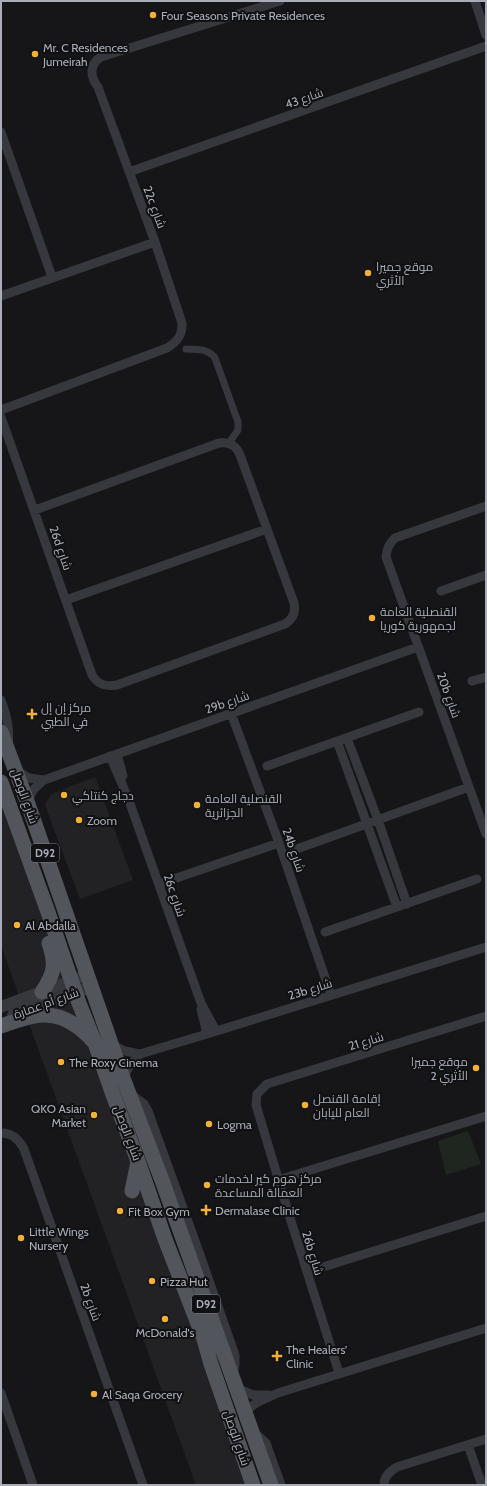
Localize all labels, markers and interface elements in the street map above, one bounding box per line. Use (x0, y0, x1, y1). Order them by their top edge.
place label: Four Seasons Private Residences (161, 8, 325, 23)
marker: Four Seasons Private Residences (148, 10, 158, 20)
place label: Mr. C Residences Jumeirah (42, 40, 128, 69)
marker: Mr. C Residences Jumeirah (30, 49, 40, 59)
street label: شارع 43 (283, 84, 325, 112)
street label: 22c شارع (139, 184, 170, 231)
place label: موقع جميرا الأثري (376, 259, 433, 291)
marker: موقع جميرا الأثري (363, 268, 373, 278)
street label: 26d شارع (46, 524, 76, 572)
place label: القنصلية العامة لجمهورية كوريا (380, 604, 457, 633)
marker: القنصلية العامة لجمهورية كوريا (367, 613, 377, 623)
street label: 20b شارع (433, 670, 464, 720)
street label: 29b شارع (203, 687, 251, 717)
place label: مركز إن إل في الطبي (41, 700, 91, 732)
marker: مركز إن إل في الطبي (26, 708, 38, 720)
street label: شارع الوصل (7, 766, 42, 826)
place label: دجاج كنتاكي (72, 788, 134, 806)
marker: دجاج كنتاكي (59, 790, 69, 800)
place label: القنصلية العامة الجزائرية (205, 791, 282, 820)
marker: القنصلية العامة الجزائرية (192, 800, 202, 810)
place label: Zoom (87, 813, 117, 828)
marker: Zoom (74, 815, 84, 825)
street label: 24b شارع (279, 826, 309, 875)
road number: D92 (31, 844, 59, 862)
street label: 26c شارع (160, 872, 189, 919)
place label: Al Abdalla (25, 918, 76, 933)
marker: Al Abdalla (12, 920, 22, 930)
street label: 23b شارع (286, 975, 334, 1004)
street label: شارع أم عمارة (11, 984, 81, 1023)
street label: شارع 21 (347, 1029, 386, 1054)
place label: موقع جميرا 2 الأثري (411, 1054, 468, 1086)
place label: The Roxy Cinema (69, 1055, 158, 1070)
marker: The Roxy Cinema (56, 1057, 66, 1067)
marker: موقع جميرا 2 الأثري (471, 1063, 481, 1073)
place label: إقامة القنصل العام لليابان (313, 1091, 381, 1121)
marker: إقامة القنصل العام لليابان (300, 1100, 310, 1110)
place label: QKO Asian Market (31, 1101, 86, 1130)
street label: شارع الوصل (110, 1103, 145, 1163)
marker: QKO Asian Market (89, 1110, 99, 1120)
place label: Logma (217, 1117, 252, 1132)
marker: Logma (204, 1119, 214, 1129)
place label: مركز هوم كير لخدمات العمالة المساعدة (215, 1171, 322, 1200)
marker: مركز هوم كير لخدمات العمالة المساعدة (202, 1180, 212, 1190)
place label: Dermalase Clinic (215, 1203, 300, 1218)
place label: Fit Box Gym (128, 1204, 190, 1219)
marker: Dermalase Clinic (200, 1204, 212, 1216)
marker: Fit Box Gym (115, 1206, 125, 1216)
place label: Little Wings Nursery (29, 1224, 89, 1253)
street label: 26b شارع (298, 1229, 327, 1277)
marker: Little Wings Nursery (16, 1233, 26, 1243)
place label: Pizza Hut (160, 1274, 208, 1289)
marker: Pizza Hut (147, 1276, 157, 1286)
street label: 2b شارع (76, 1281, 105, 1323)
road number: D92 (192, 1295, 220, 1313)
marker: McDonald's (160, 1314, 170, 1324)
place label: McDonald's (136, 1325, 195, 1340)
place label: The Healers’ Clinic (286, 1342, 347, 1371)
marker: The Healers’ Clinic (271, 1350, 283, 1362)
place label: Al Saqa Grocery (102, 1387, 182, 1402)
marker: Al Saqa Grocery (89, 1389, 99, 1399)
street label: شارع الوصل (220, 1408, 253, 1468)

